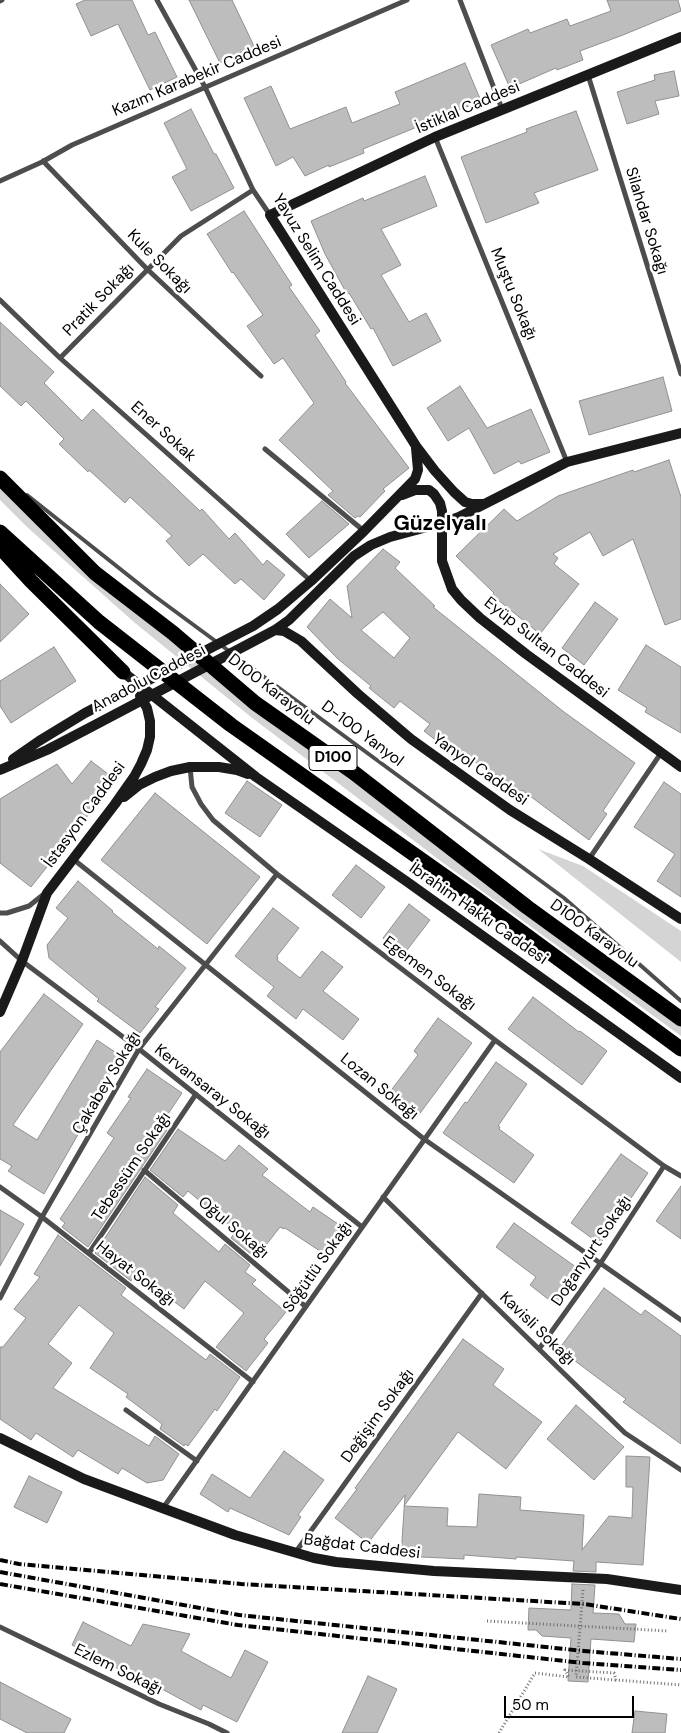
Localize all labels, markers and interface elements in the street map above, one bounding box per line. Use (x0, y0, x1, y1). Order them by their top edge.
street label: Kazım Karabekir Caddesi (110, 33, 284, 121)
street label: İstiklal Caddesi (413, 77, 523, 139)
street label: Silahdar Sokağı (621, 165, 671, 277)
street label: Yavuz Selim Caddesi (268, 191, 364, 329)
street label: Kule Sokağı (123, 226, 195, 298)
street label: Muştu Sokağı (486, 245, 540, 343)
street label: Pratik Sokağı (59, 259, 139, 341)
street label: Ener Sokak (126, 398, 200, 466)
district label: Güzelyalı (393, 511, 487, 537)
street label: Eyüp Sultan Caddesi (480, 593, 612, 703)
street label: Anadolu Caddesi (89, 641, 209, 717)
street label: D100 Karayolu (224, 650, 318, 730)
street label: D-100 Yanyol (317, 697, 407, 771)
street label: Yanyol Caddesi (428, 730, 532, 810)
road number: D100 (309, 746, 357, 770)
street label: İstasyon Caddesi (40, 758, 130, 872)
street label: İbrahim Hakkı Caddesi (405, 859, 551, 969)
street label: D100 Karayolu (546, 895, 642, 973)
street label: Egemen Sokağı (379, 933, 479, 1015)
street label: Çakabey Sokağı (69, 1028, 145, 1138)
street label: Kervansaray Sokağı (150, 1041, 274, 1143)
street label: Lozan Sokağı (336, 1050, 422, 1124)
street label: Tebessüm Sokağı (88, 1109, 176, 1225)
street label: Doğanyurt Sokağı (548, 1192, 636, 1310)
street label: Oğul Sokağı (194, 1193, 272, 1263)
street label: Söğütlü Sokağı (279, 1217, 357, 1317)
street label: Hayat Sokağı (92, 1237, 178, 1311)
street label: Kavisli Sokağı (495, 1288, 579, 1370)
street label: Değişim Sokağı (338, 1365, 418, 1467)
street label: Bağdat Caddesi (303, 1530, 421, 1564)
street label: Ezlem Sokağı (71, 1640, 165, 1700)
scale bar (506, 1686, 636, 1718)
text: 50 m (512, 1695, 549, 1715)

